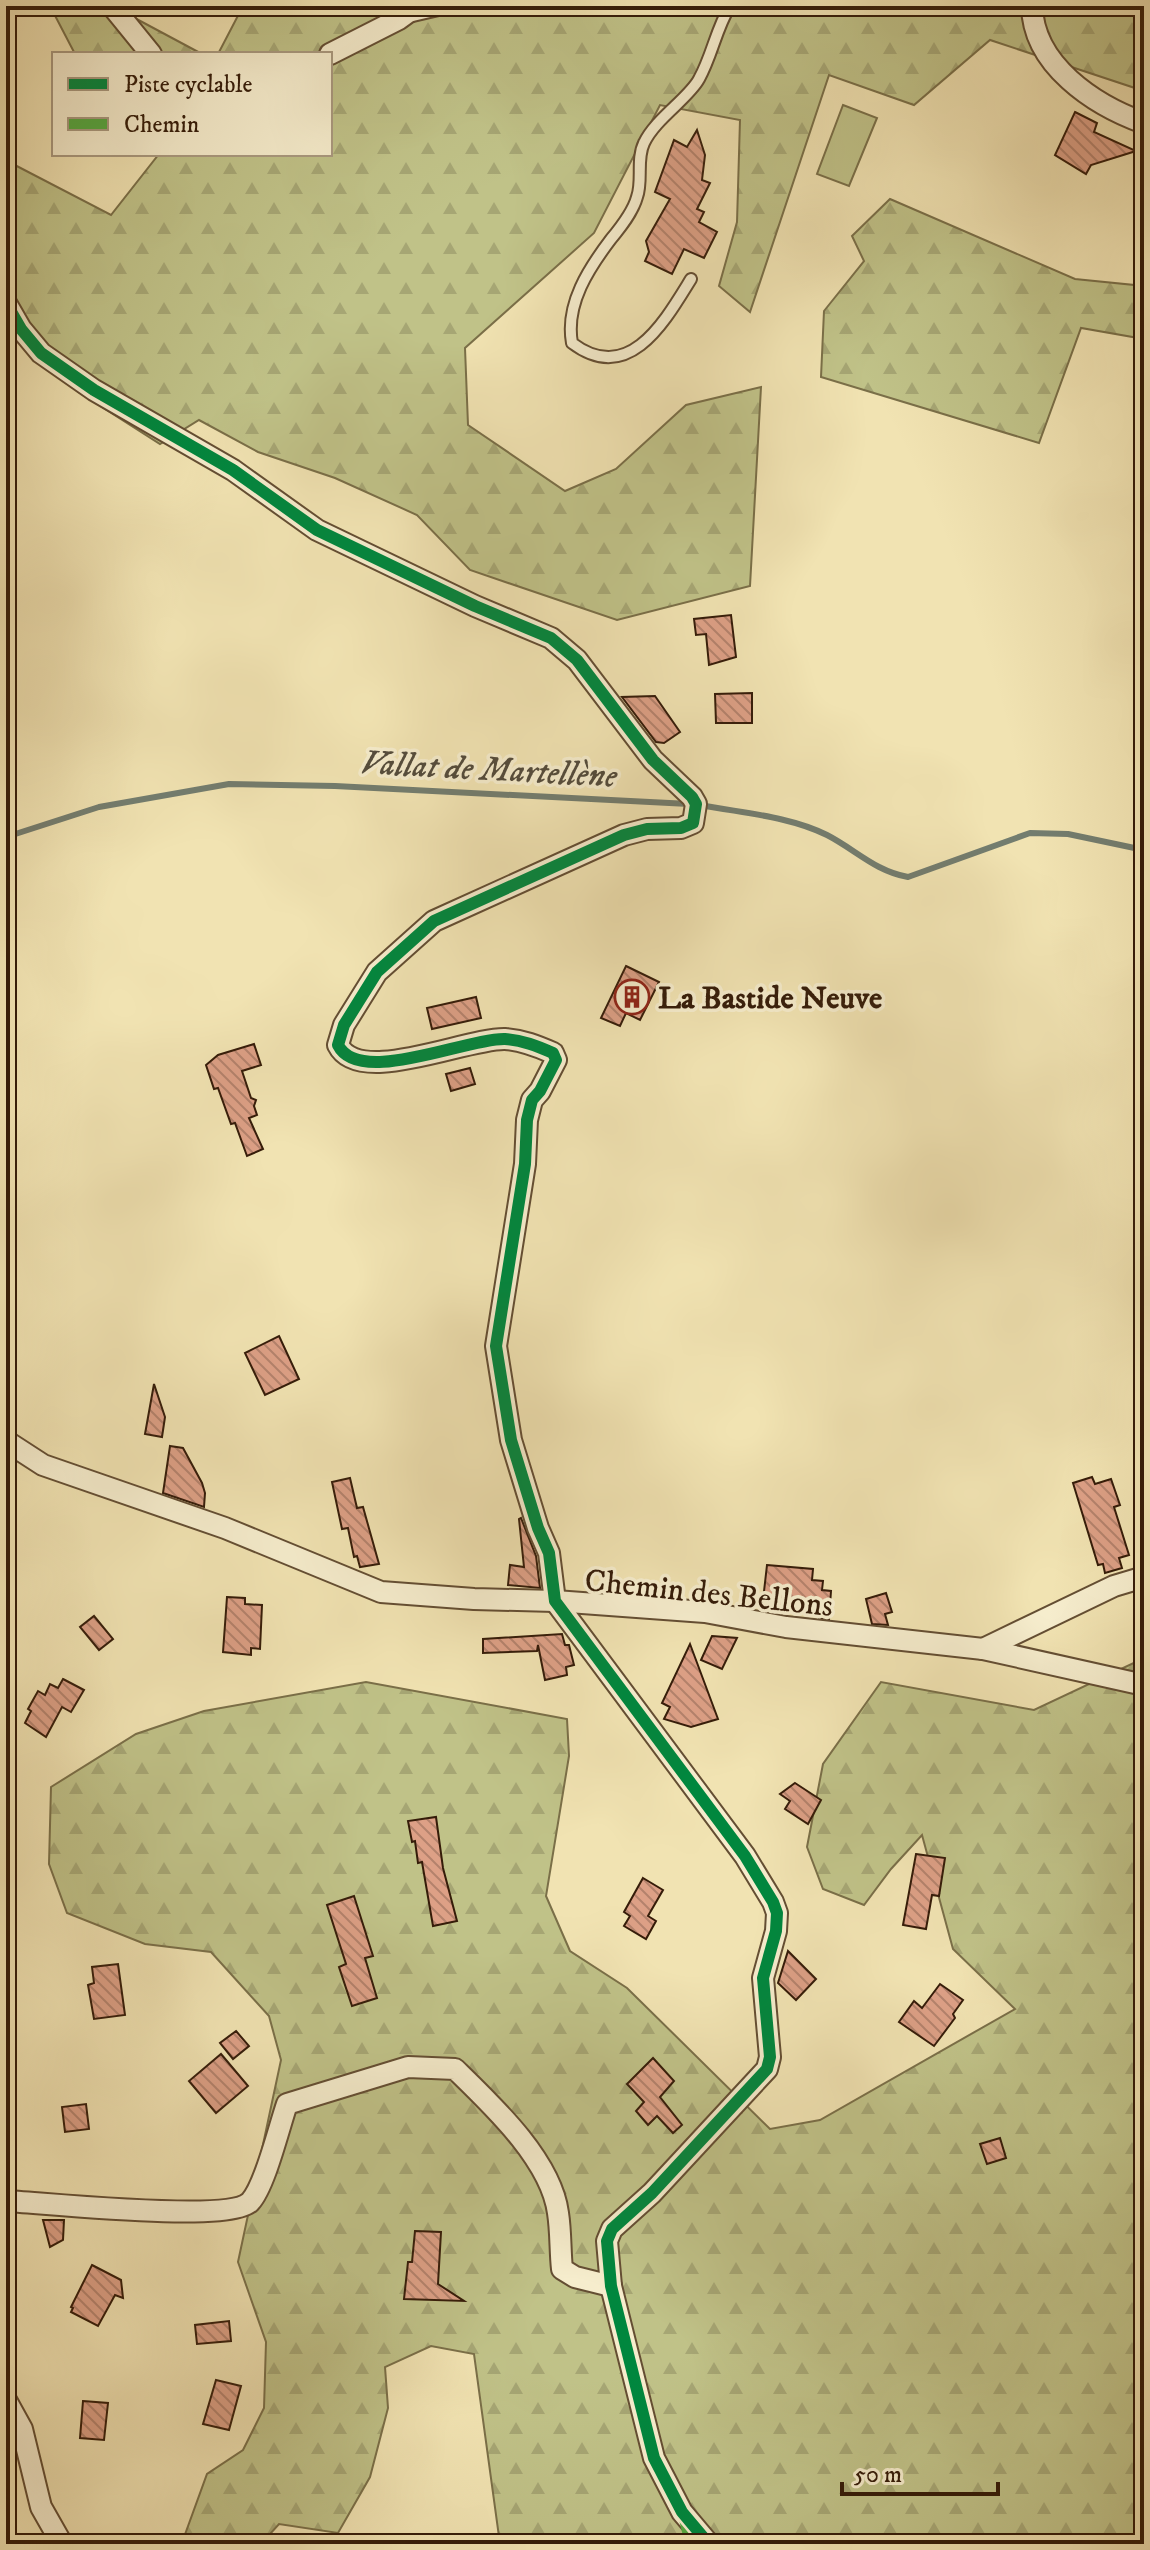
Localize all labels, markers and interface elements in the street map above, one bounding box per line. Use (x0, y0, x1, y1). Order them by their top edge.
legend (52, 52, 332, 156)
text: Piste cyclable (124, 70, 252, 100)
text: Chemin (124, 110, 200, 140)
water label: Vallat de Martellène (360, 742, 619, 798)
building icon: La Bastide Neuve (613, 978, 651, 1016)
place label: La Bastide Neuve (658, 979, 882, 1019)
street label: Chemin des Bellons (583, 1561, 835, 1627)
scale bar (842, 2446, 998, 2496)
text: 50 m (854, 2460, 902, 2490)

